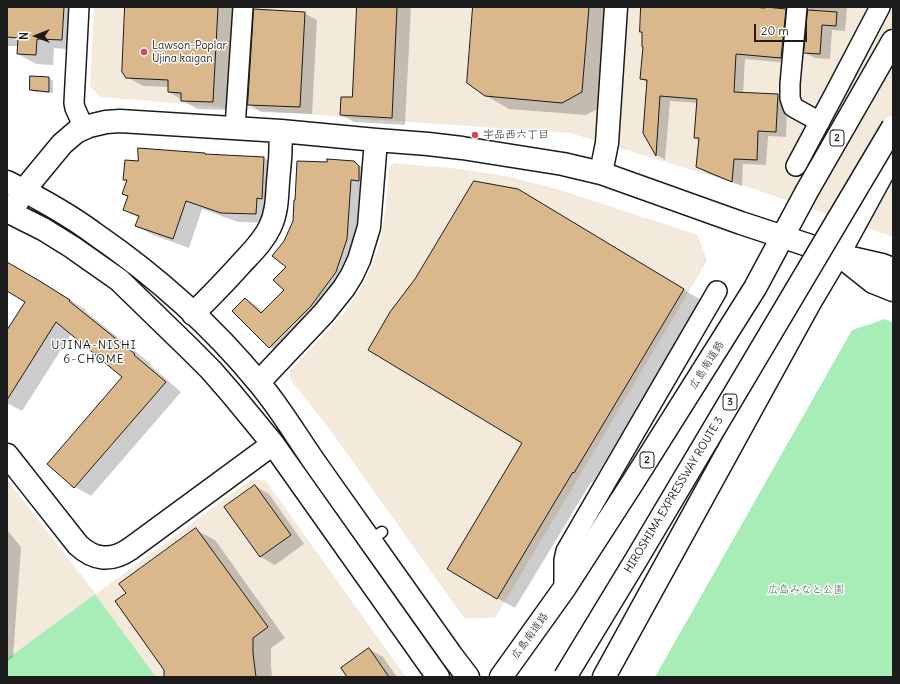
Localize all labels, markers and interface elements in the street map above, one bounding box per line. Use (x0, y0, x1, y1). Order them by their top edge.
north arrow (16, 16, 56, 56)
scale bar (756, 16, 809, 42)
text: 20 m (761, 23, 789, 38)
text: N (17, 32, 31, 40)
place label: Lawson-Poplar Ujina kaigan (152, 39, 227, 65)
marker: Lawson-Poplar Ujina kaigan (139, 47, 149, 57)
place label: 宇品西六丁目 (483, 128, 549, 142)
marker: 宇品西六丁目 (470, 130, 480, 140)
road number: 2 (830, 130, 844, 146)
street label: 広島南道路 (687, 338, 727, 392)
district label: UJINA-NISHI 6-CHOME (51, 339, 137, 367)
road number: 3 (723, 394, 737, 410)
street label: HIROSHIMA EXPRESSWAY ROUTE 3 (622, 414, 726, 576)
road number: 2 (640, 452, 654, 468)
park label: 広島みなと公園 (768, 583, 844, 597)
street label: 広島南道路 (508, 610, 552, 662)

